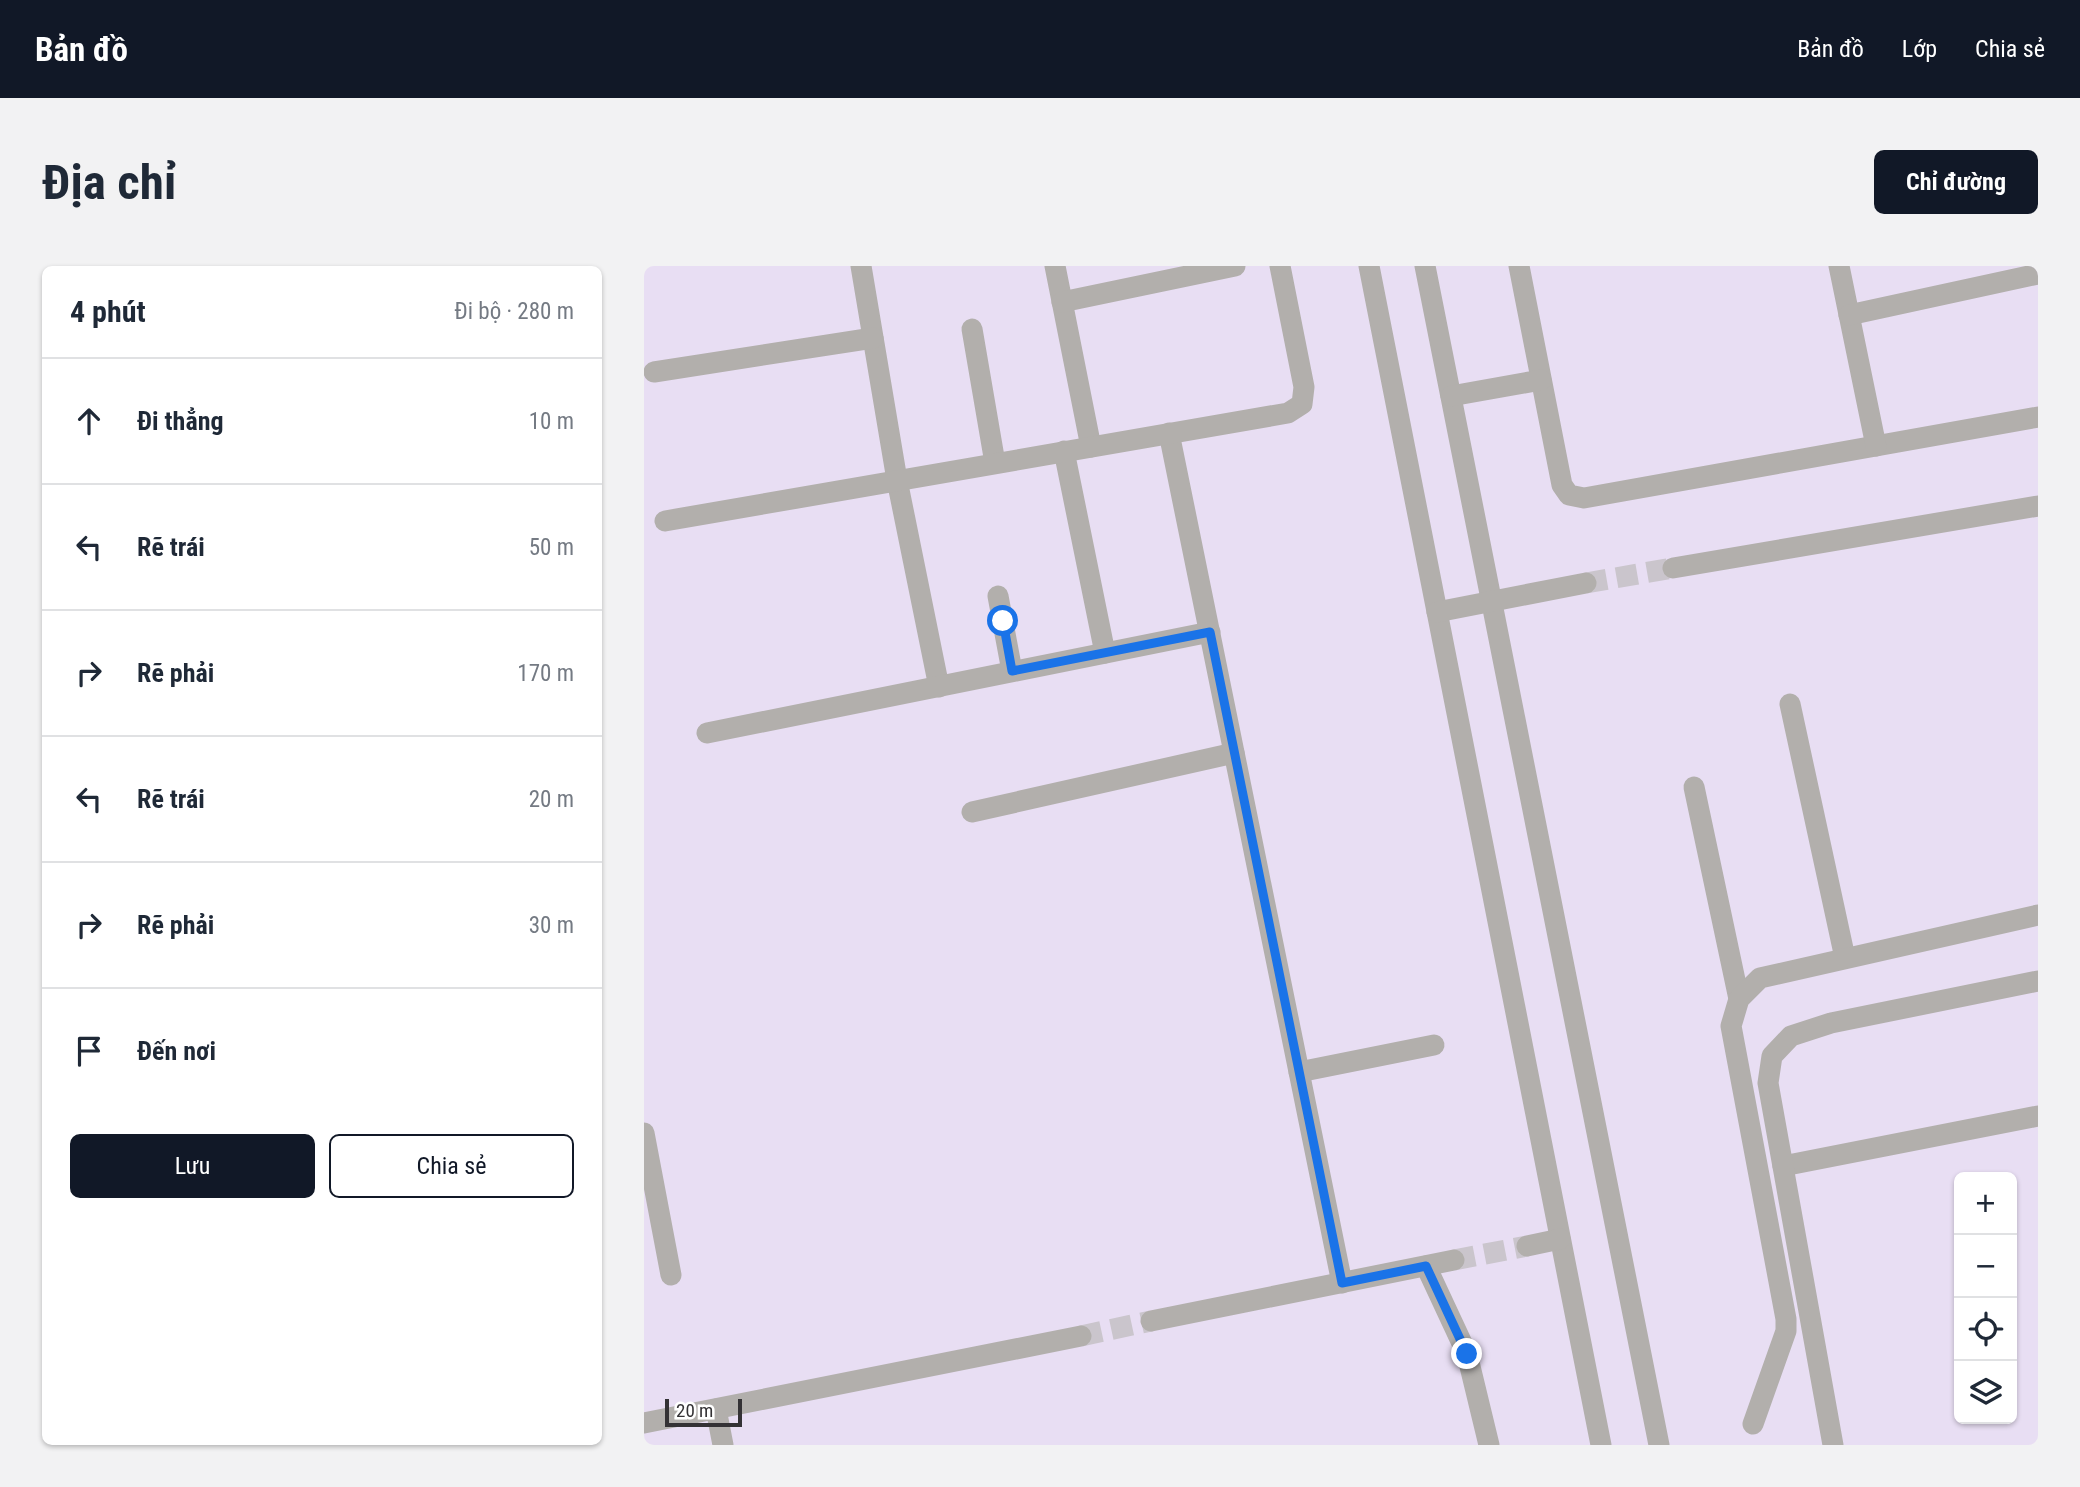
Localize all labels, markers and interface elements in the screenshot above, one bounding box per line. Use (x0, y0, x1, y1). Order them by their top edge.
text: Bản đồ (35, 30, 128, 69)
text: Bản đồ (1797, 35, 1864, 63)
text: Lớp (1902, 35, 1937, 63)
text: Chia sẻ (1975, 35, 2045, 63)
button: Chỉ đường (1874, 150, 2038, 214)
text: Địa chỉ (42, 154, 177, 211)
text: 4 phút (70, 294, 146, 329)
text: Đi bộ · 280 m (454, 298, 574, 325)
icon: ahead (70, 402, 108, 440)
text: Đi thẳng (137, 406, 224, 436)
text: 10 m (529, 408, 574, 435)
icon: left (70, 528, 108, 566)
text: Rẽ trái (137, 532, 205, 562)
text: 50 m (529, 534, 574, 561)
route start (987, 605, 1018, 636)
icon: right (70, 654, 108, 692)
text: Rẽ phải (137, 658, 214, 688)
text: 170 m (517, 660, 574, 687)
icon: left (70, 780, 108, 818)
text: Rẽ trái (137, 784, 205, 814)
text: 20 m (529, 786, 574, 813)
icon: right (70, 906, 108, 944)
text: Rẽ phải (137, 910, 214, 940)
text: 30 m (529, 912, 574, 939)
icon: arrive (70, 1032, 108, 1070)
text: Đến nơi (137, 1036, 216, 1066)
button: Lưu (70, 1134, 315, 1198)
button: Chia sẻ (329, 1134, 574, 1198)
map controls (1954, 1172, 2017, 1424)
button: + (1954, 1172, 2017, 1235)
button: − (1954, 1235, 2017, 1298)
button: locate (1954, 1298, 2017, 1361)
route end (1451, 1338, 1482, 1369)
button: layers (1954, 1361, 2017, 1424)
scale bar (665, 1396, 742, 1428)
text: 20 m (676, 1399, 713, 1422)

